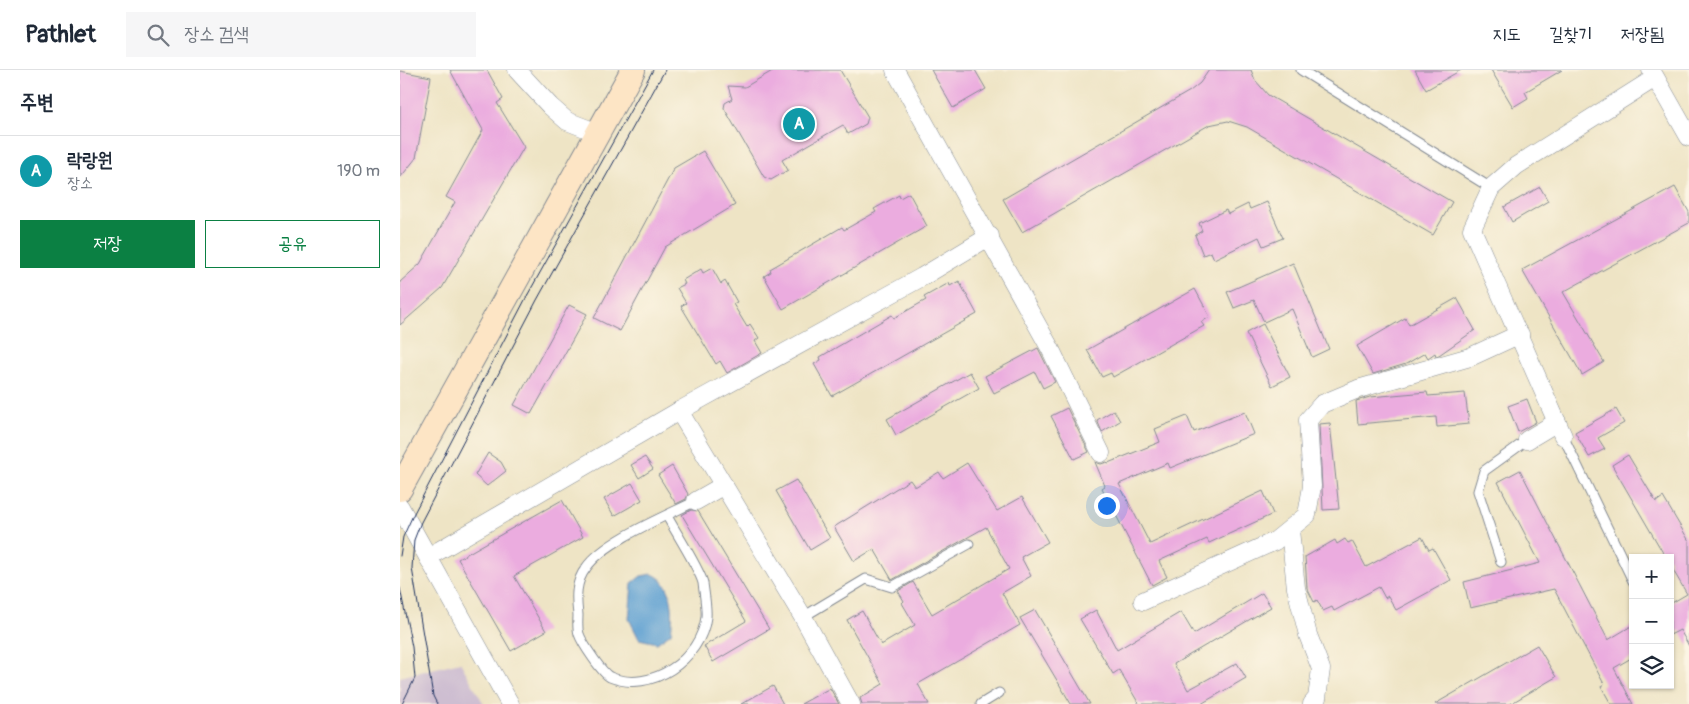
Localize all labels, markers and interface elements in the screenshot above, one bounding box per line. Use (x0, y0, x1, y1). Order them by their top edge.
search box (126, 12, 476, 57)
text: Pathlet (25, 20, 96, 49)
icon: search (144, 21, 172, 49)
text: 장소 검색 (184, 22, 249, 46)
text: 지도 (1492, 23, 1521, 46)
text: 길찾기 (1549, 23, 1593, 46)
text: 저장됨 (1621, 23, 1664, 46)
text: 주변 (20, 89, 54, 116)
pin: A (783, 105, 815, 143)
text: 락랑원 (67, 148, 113, 172)
text: A (31, 161, 41, 181)
text: 190 m (337, 161, 380, 181)
text: 장소 (67, 173, 93, 193)
button: 저장 (20, 220, 195, 268)
button: 공유 (205, 220, 380, 268)
your location (1094, 493, 1120, 519)
map controls (1629, 554, 1674, 689)
button: + (1629, 554, 1674, 599)
button: − (1629, 599, 1674, 644)
button: layers (1629, 644, 1674, 689)

